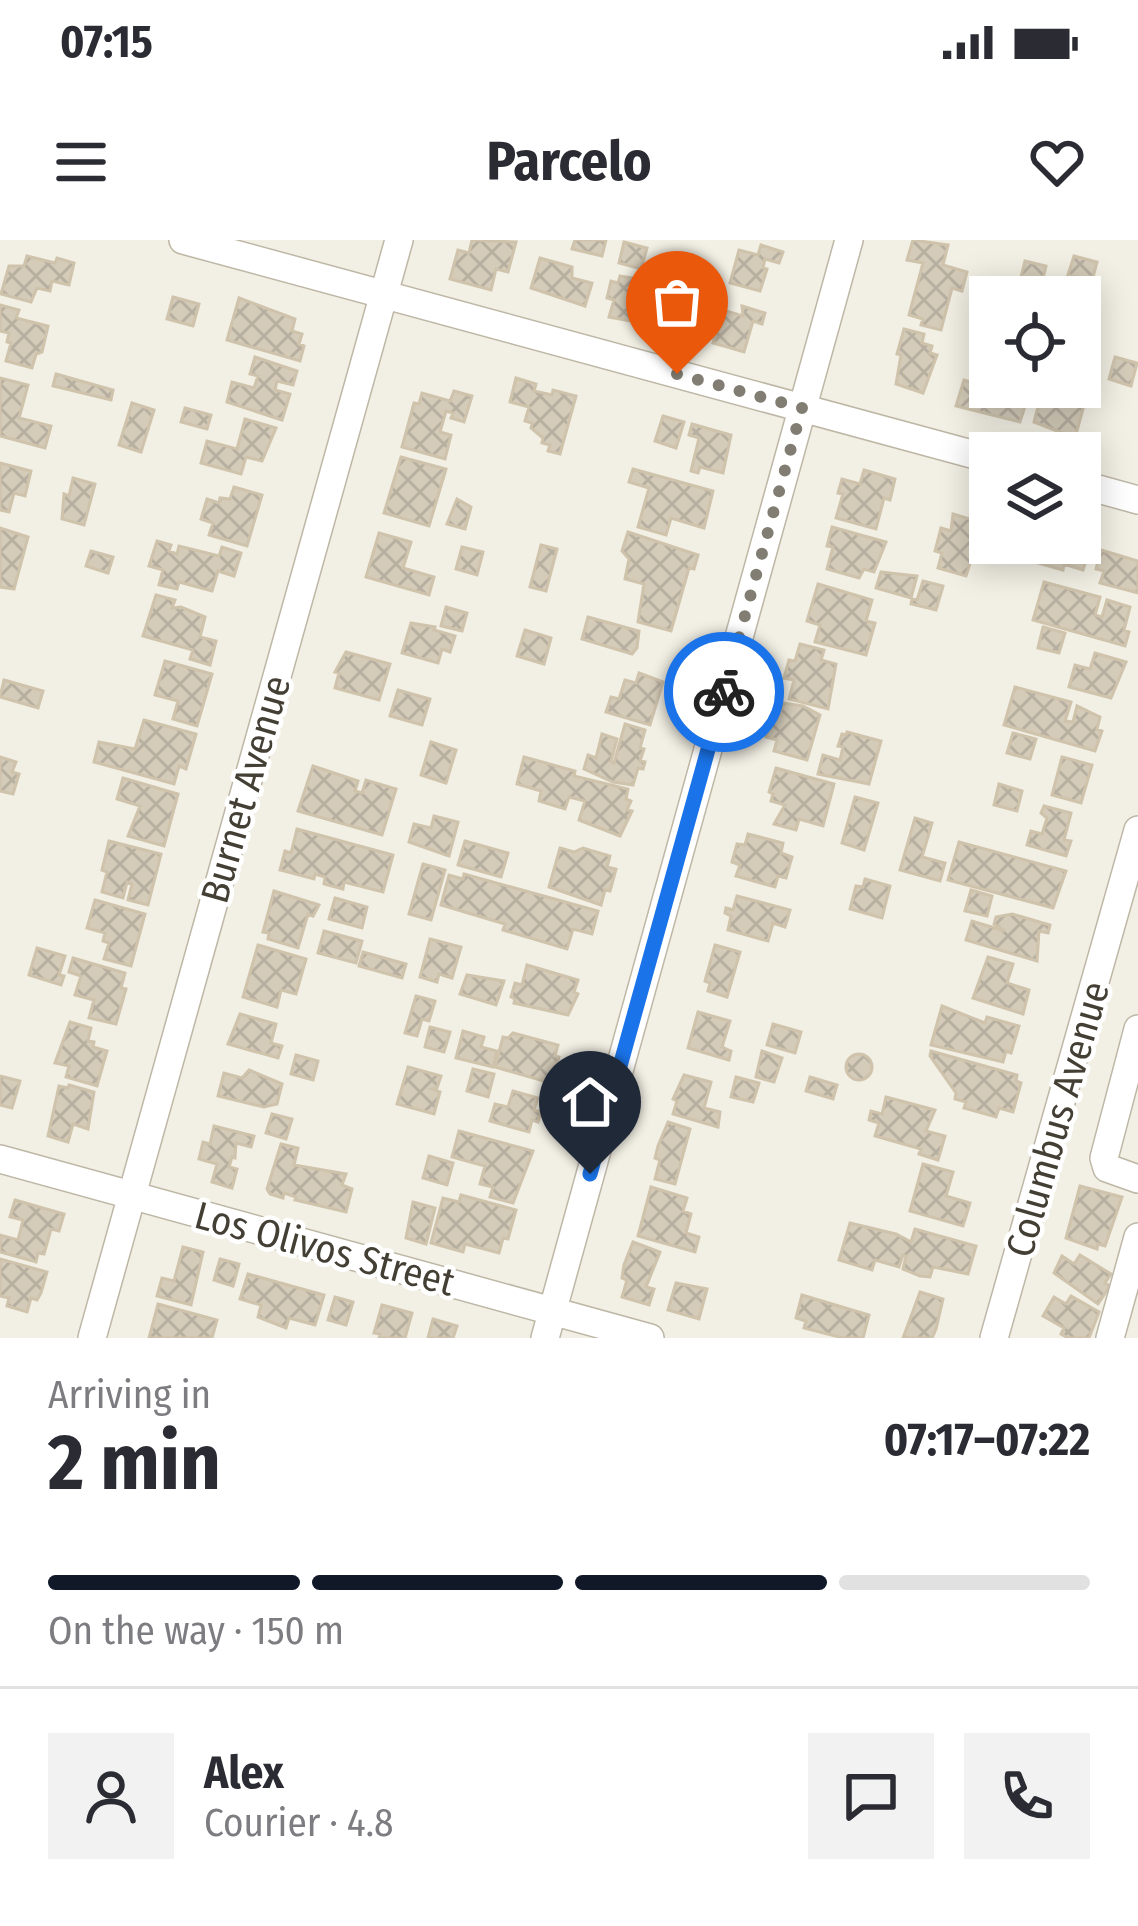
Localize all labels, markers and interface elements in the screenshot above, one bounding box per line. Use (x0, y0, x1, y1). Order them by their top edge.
text: 07:15 (60, 15, 153, 69)
icon: menu (48, 129, 114, 195)
icon: heart (1024, 129, 1090, 195)
text: Parcelo (486, 130, 652, 194)
pin (626, 251, 728, 374)
icon: bag (644, 269, 710, 335)
map controls (969, 276, 1101, 564)
button: locate (969, 276, 1101, 408)
button: layers (969, 432, 1101, 564)
courier (664, 632, 784, 752)
icon: bike (691, 659, 757, 725)
street label: Burnet Avenue (192, 670, 300, 908)
street label: Columbus Avenue (997, 976, 1119, 1262)
pin (539, 1051, 641, 1174)
icon: home (557, 1069, 623, 1135)
street label: Los Olivos Street (190, 1192, 460, 1306)
text: Arriving in (48, 1372, 211, 1418)
text: 07:17–07:22 (884, 1413, 1090, 1467)
text: 2 min (48, 1416, 221, 1510)
text: On the way · 150 m (48, 1608, 344, 1654)
button: person (48, 1733, 174, 1859)
button: chat (808, 1733, 934, 1859)
button: phone (964, 1733, 1090, 1859)
text: Alex (204, 1746, 284, 1800)
text: Courier · 4.8 (204, 1800, 394, 1846)

